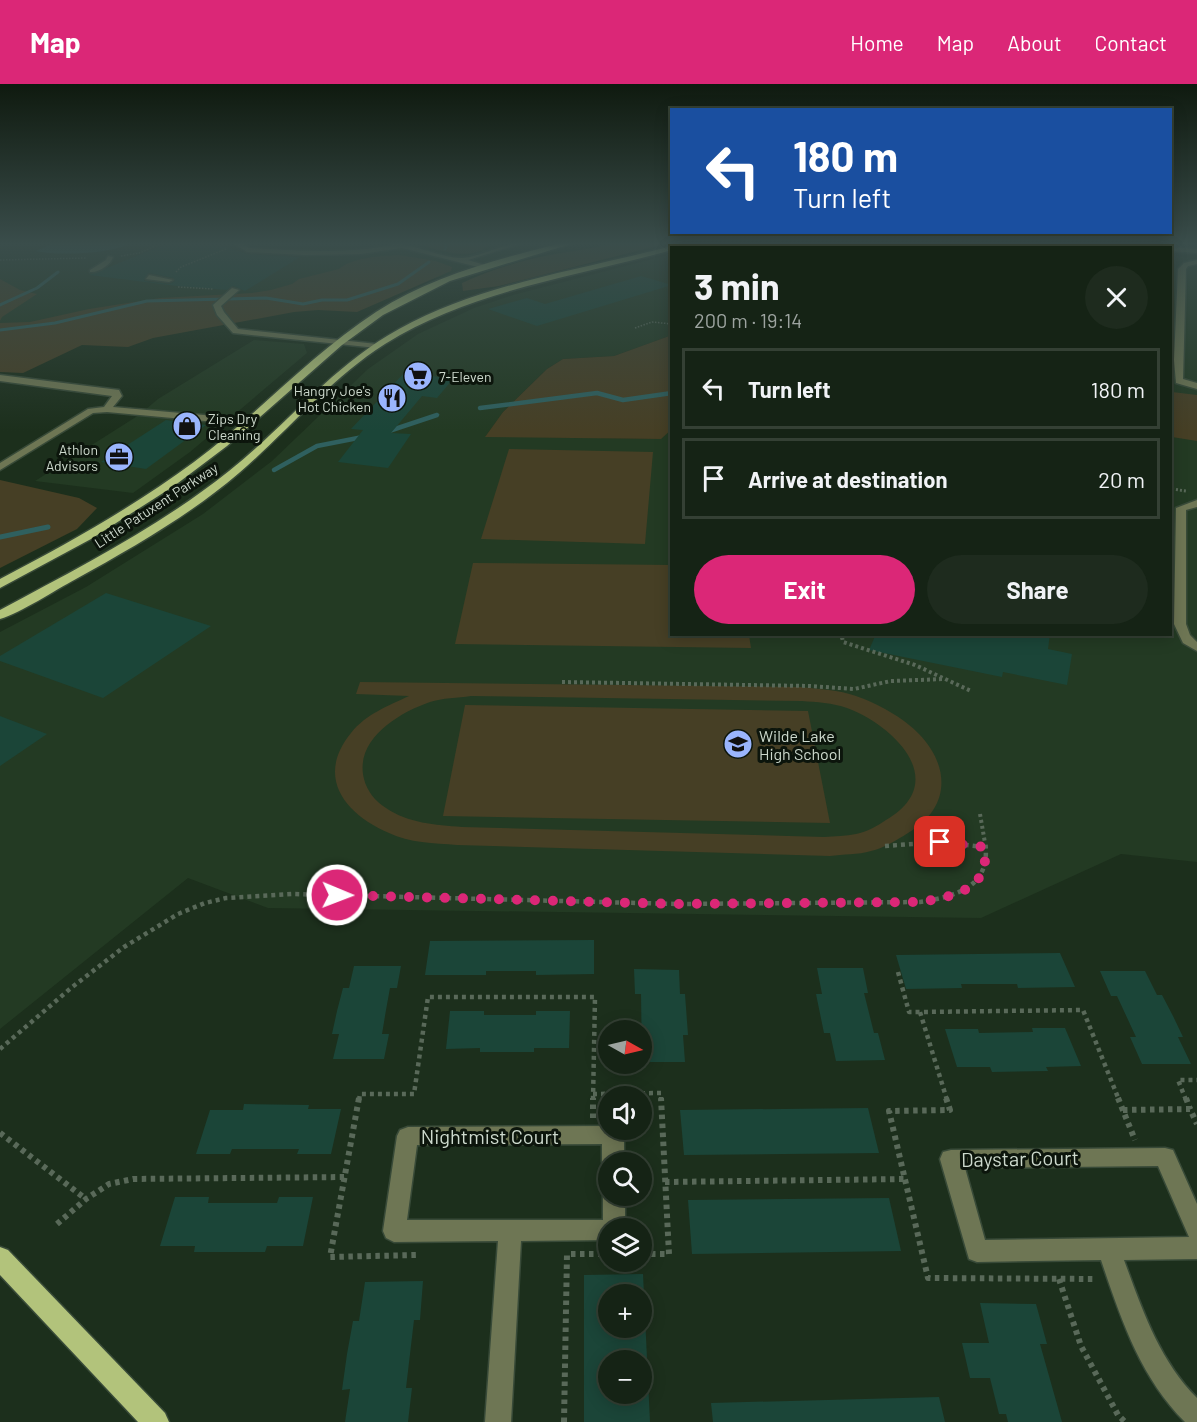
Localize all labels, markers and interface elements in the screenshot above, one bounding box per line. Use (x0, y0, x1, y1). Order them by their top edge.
text: Map (30, 25, 81, 59)
text: Home (850, 30, 904, 55)
text: Map (937, 30, 974, 55)
text: About (1007, 30, 1062, 55)
text: Contact (1095, 30, 1167, 55)
text: 180 m (793, 130, 898, 180)
icon: left (694, 132, 772, 210)
text: Turn left (793, 181, 891, 213)
text: 3 min (694, 264, 780, 307)
button: close (1085, 266, 1148, 329)
text: 200 m · 19:14 (694, 308, 802, 332)
supermarket icon: 7-Eleven (402, 360, 434, 392)
place label: 7-Eleven (439, 368, 492, 385)
icon: left (697, 372, 730, 405)
text: Turn left (748, 376, 831, 402)
text: 180 m (1091, 376, 1145, 402)
place label: Hangry Joe's Hot Chicken (294, 382, 371, 415)
restaurant icon: Hangry Joe's Hot Chicken (376, 382, 408, 414)
shop icon: Zips Dry Cleaning (171, 410, 203, 442)
place label: Zips Dry Cleaning (208, 410, 260, 443)
place label: Athlon Advisors (46, 441, 98, 474)
office icon: Athlon Advisors (103, 441, 135, 473)
street label: Little Patuxent Parkway (91, 459, 221, 551)
icon: arrive (697, 462, 730, 495)
text: Arrive at destination (748, 466, 947, 492)
text: 20 m (1098, 466, 1145, 492)
button: Exit (694, 555, 915, 624)
button: Share (927, 555, 1148, 624)
place label: Wilde Lake High School (759, 726, 841, 763)
school or university icon: Wilde Lake High School (722, 728, 754, 760)
pin (914, 816, 965, 867)
icon: arrive (923, 825, 956, 858)
position arrow (305, 863, 369, 927)
north arrow (598, 1020, 652, 1074)
map controls (598, 1020, 652, 1404)
button: sound (598, 1086, 652, 1140)
street label: Nightmist Court (421, 1124, 559, 1148)
street label: Daystar Court (961, 1145, 1079, 1171)
button: search (598, 1152, 652, 1206)
button: layers (598, 1218, 652, 1272)
button: + (598, 1284, 652, 1338)
button: − (598, 1350, 652, 1404)

